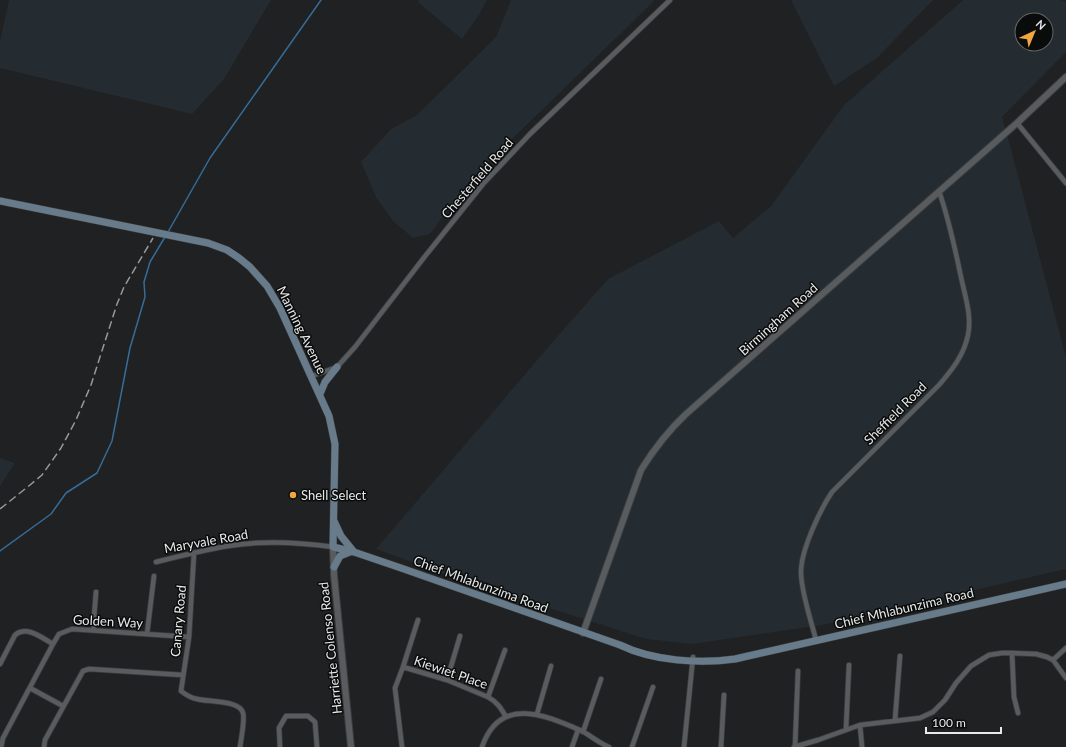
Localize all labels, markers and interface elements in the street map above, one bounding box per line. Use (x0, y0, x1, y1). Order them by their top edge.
north arrow (1014, 12, 1054, 52)
text: N (1034, 17, 1049, 32)
street label: Chesterfield Road (438, 134, 516, 222)
street label: Birmingham Road (735, 279, 821, 359)
street label: Manning Avenue (274, 283, 330, 377)
street label: Sheffield Road (860, 378, 930, 448)
place label: Shell Select (301, 487, 367, 503)
marker: Shell Select (288, 490, 298, 500)
street label: Maryvale Road (163, 526, 249, 556)
street label: Chief Mhlabunzima Road (411, 552, 551, 616)
street label: Harriette Colenso Road (315, 581, 345, 715)
street label: Canary Road (167, 584, 189, 658)
street label: Chief Mhlabunzima Road (833, 584, 975, 632)
street label: Golden Way (73, 611, 144, 631)
street label: Kiewiet Place (412, 652, 490, 692)
scale bar (926, 709, 1001, 735)
text: 100 m (932, 715, 966, 730)

